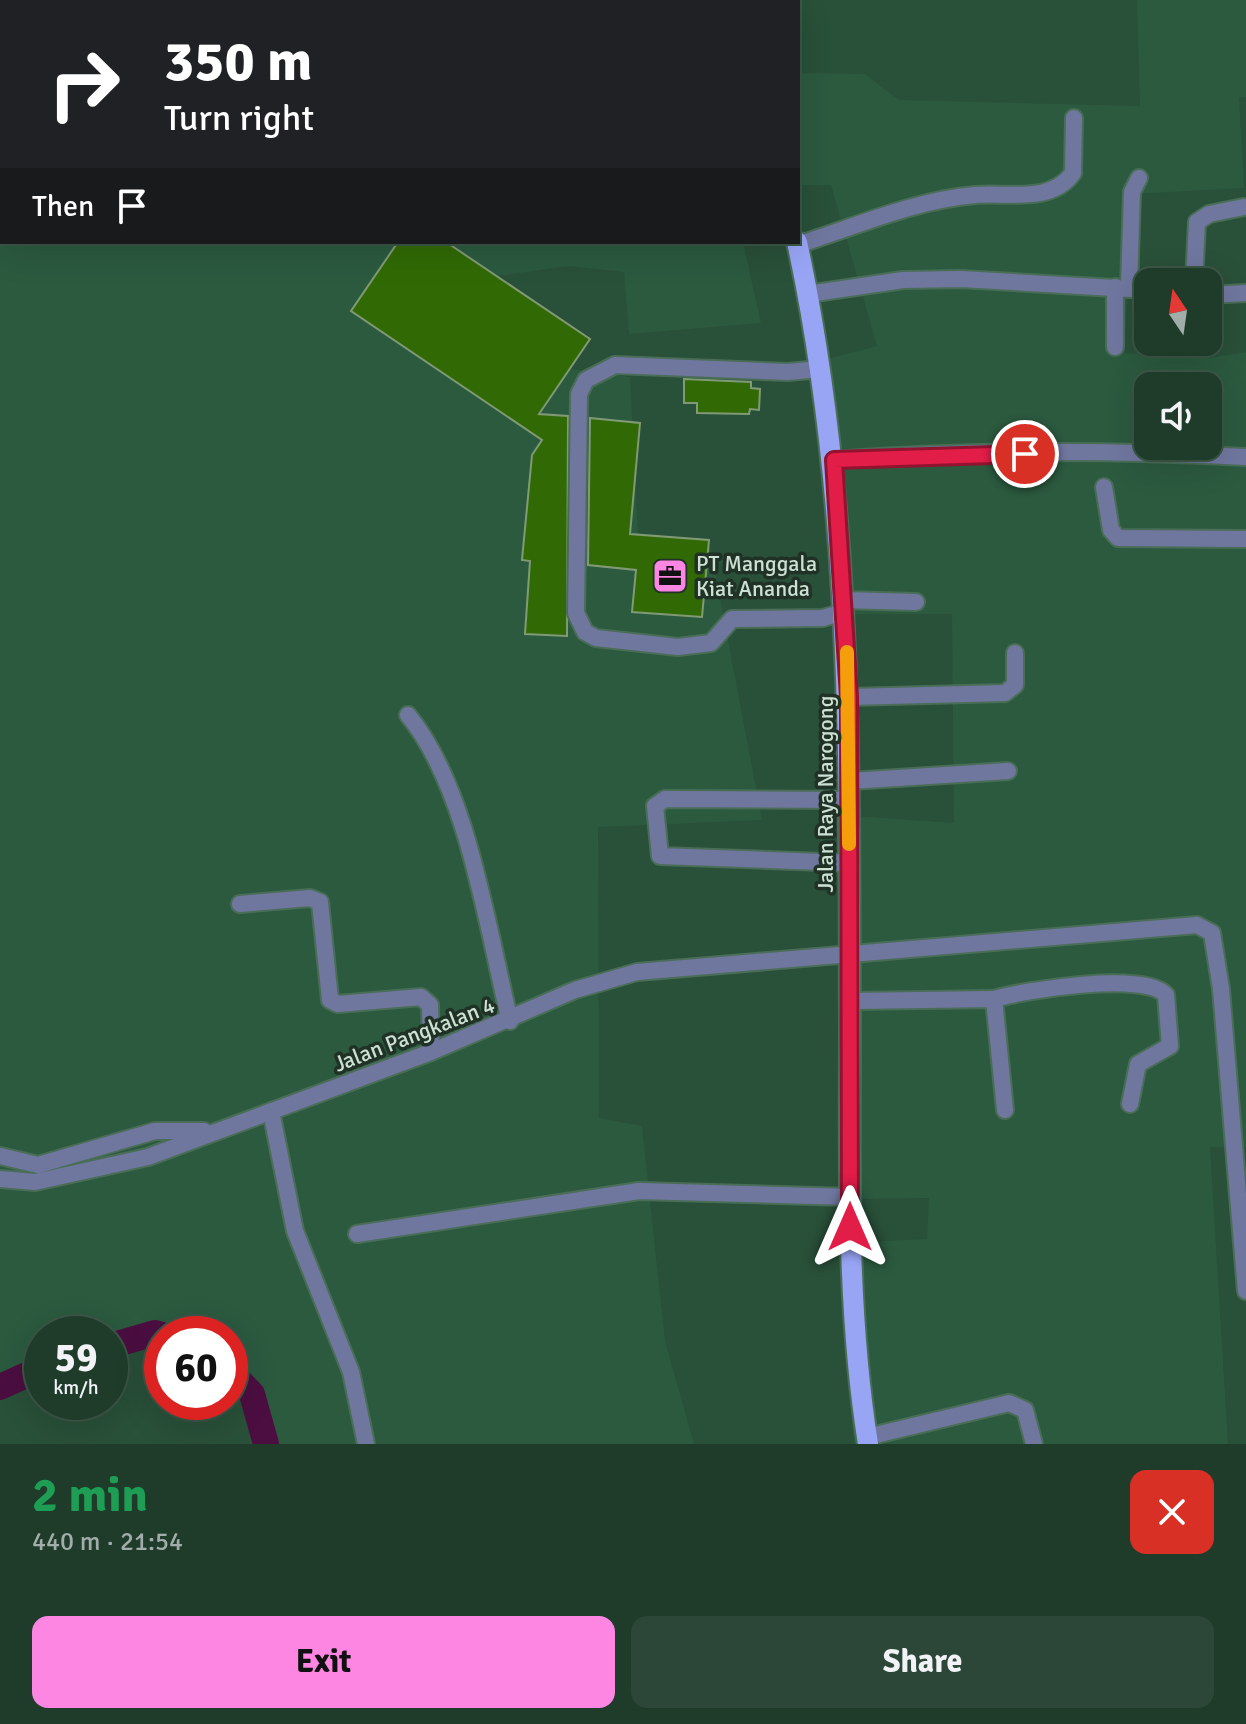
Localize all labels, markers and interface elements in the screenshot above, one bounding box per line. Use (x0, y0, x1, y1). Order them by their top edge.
text: 350 m (164, 27, 312, 96)
icon: right (32, 32, 136, 136)
text: Turn right (164, 96, 314, 141)
icon: arrive (110, 184, 154, 228)
text: Then (32, 188, 94, 225)
north arrow (1134, 268, 1222, 356)
map controls (1134, 268, 1222, 460)
button: sound (1134, 372, 1222, 460)
pin (991, 420, 1059, 488)
icon: arrive (1003, 432, 1047, 476)
place label: PT Manggala Kiat Ananda (696, 550, 817, 602)
office icon: PT Manggala Kiat Ananda (651, 557, 689, 595)
street label: Jalan Raya Narogong (812, 696, 839, 892)
street label: Jalan Pangkalan 4 (330, 991, 499, 1078)
position arrow (808, 1185, 892, 1269)
speed limit sign: 60 (144, 1316, 248, 1420)
text: 59 (54, 1333, 98, 1383)
text: km/h (53, 1375, 99, 1400)
text: 2 min (32, 1466, 148, 1525)
button: close (1130, 1470, 1214, 1554)
text: 440 m · 21:54 (32, 1526, 183, 1558)
button: Exit (32, 1616, 615, 1708)
button: Share (631, 1616, 1214, 1708)

